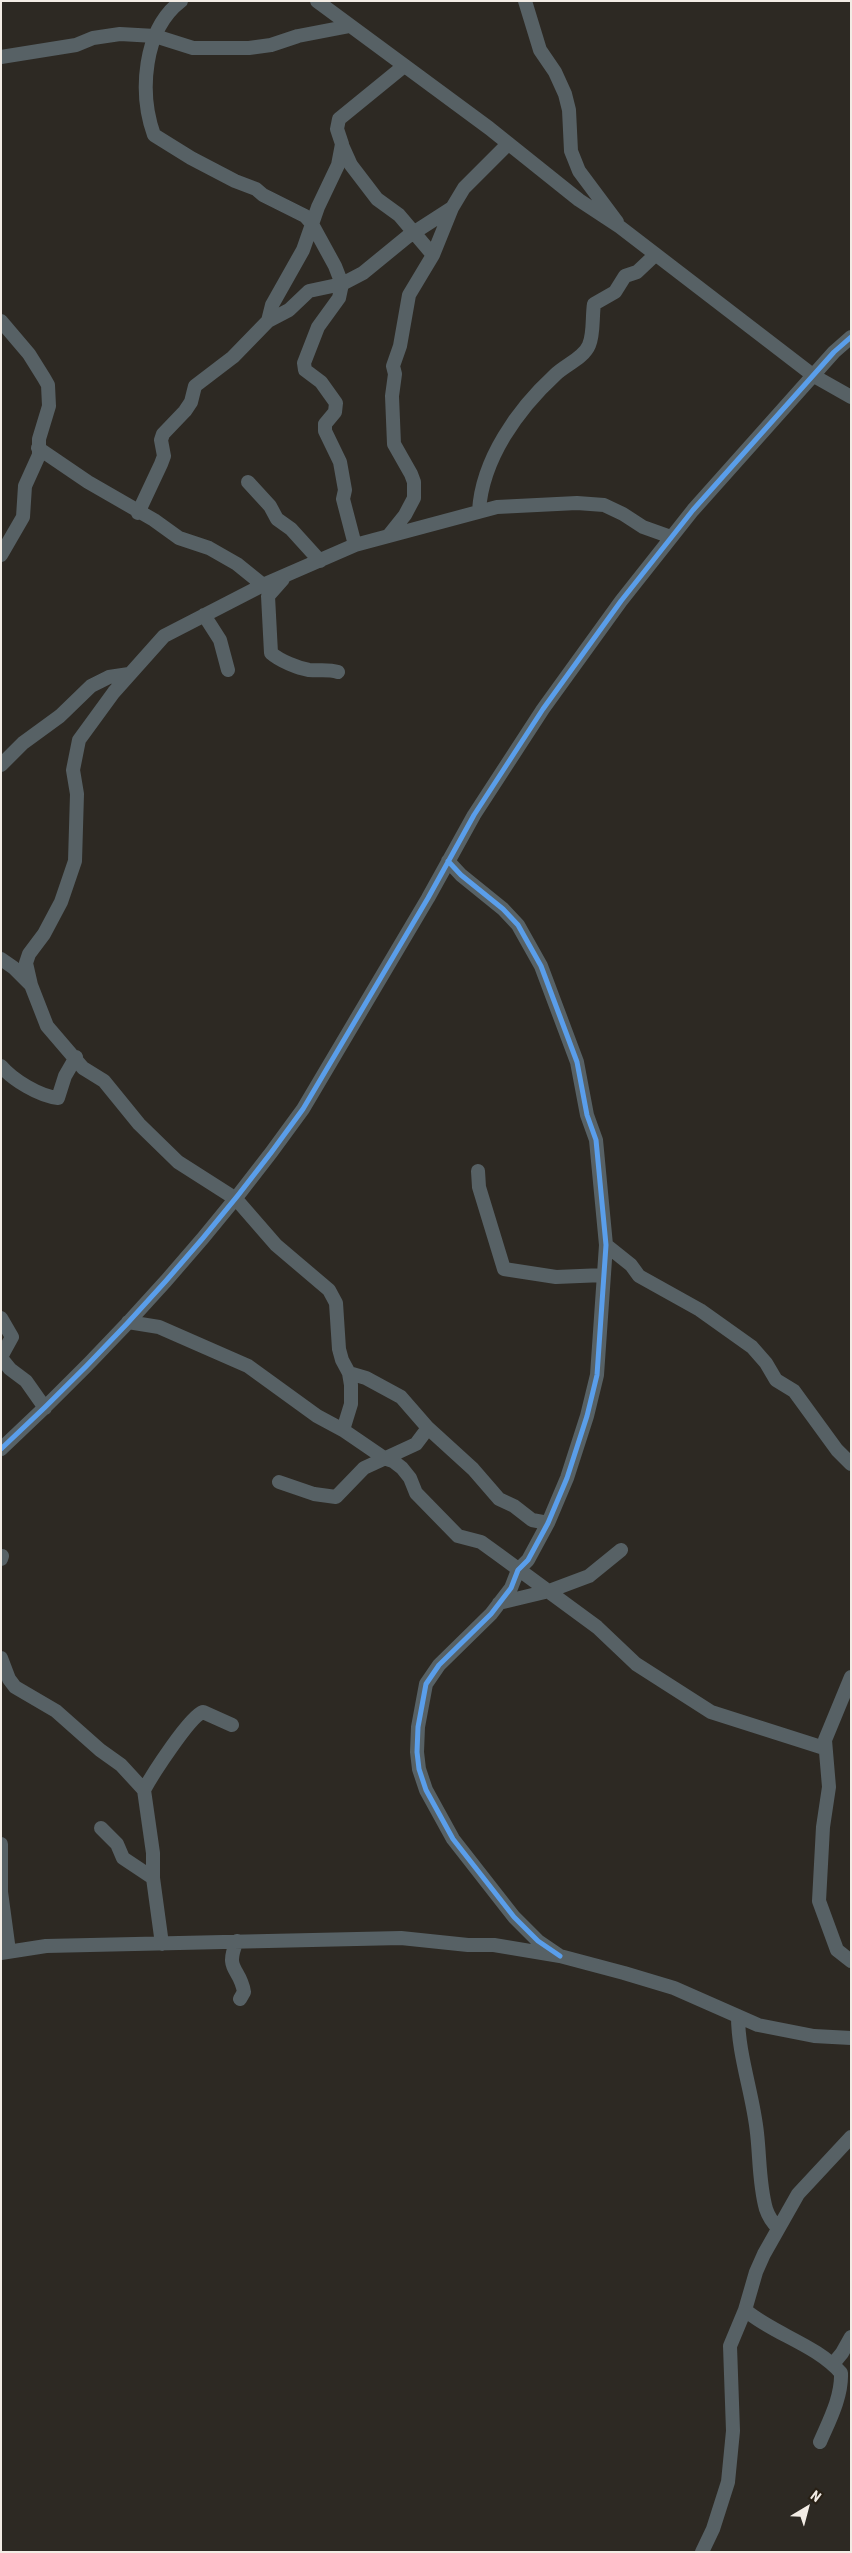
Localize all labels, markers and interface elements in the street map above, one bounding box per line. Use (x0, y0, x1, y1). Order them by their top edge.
north arrow (782, 2483, 832, 2533)
text: N (808, 2487, 824, 2505)

